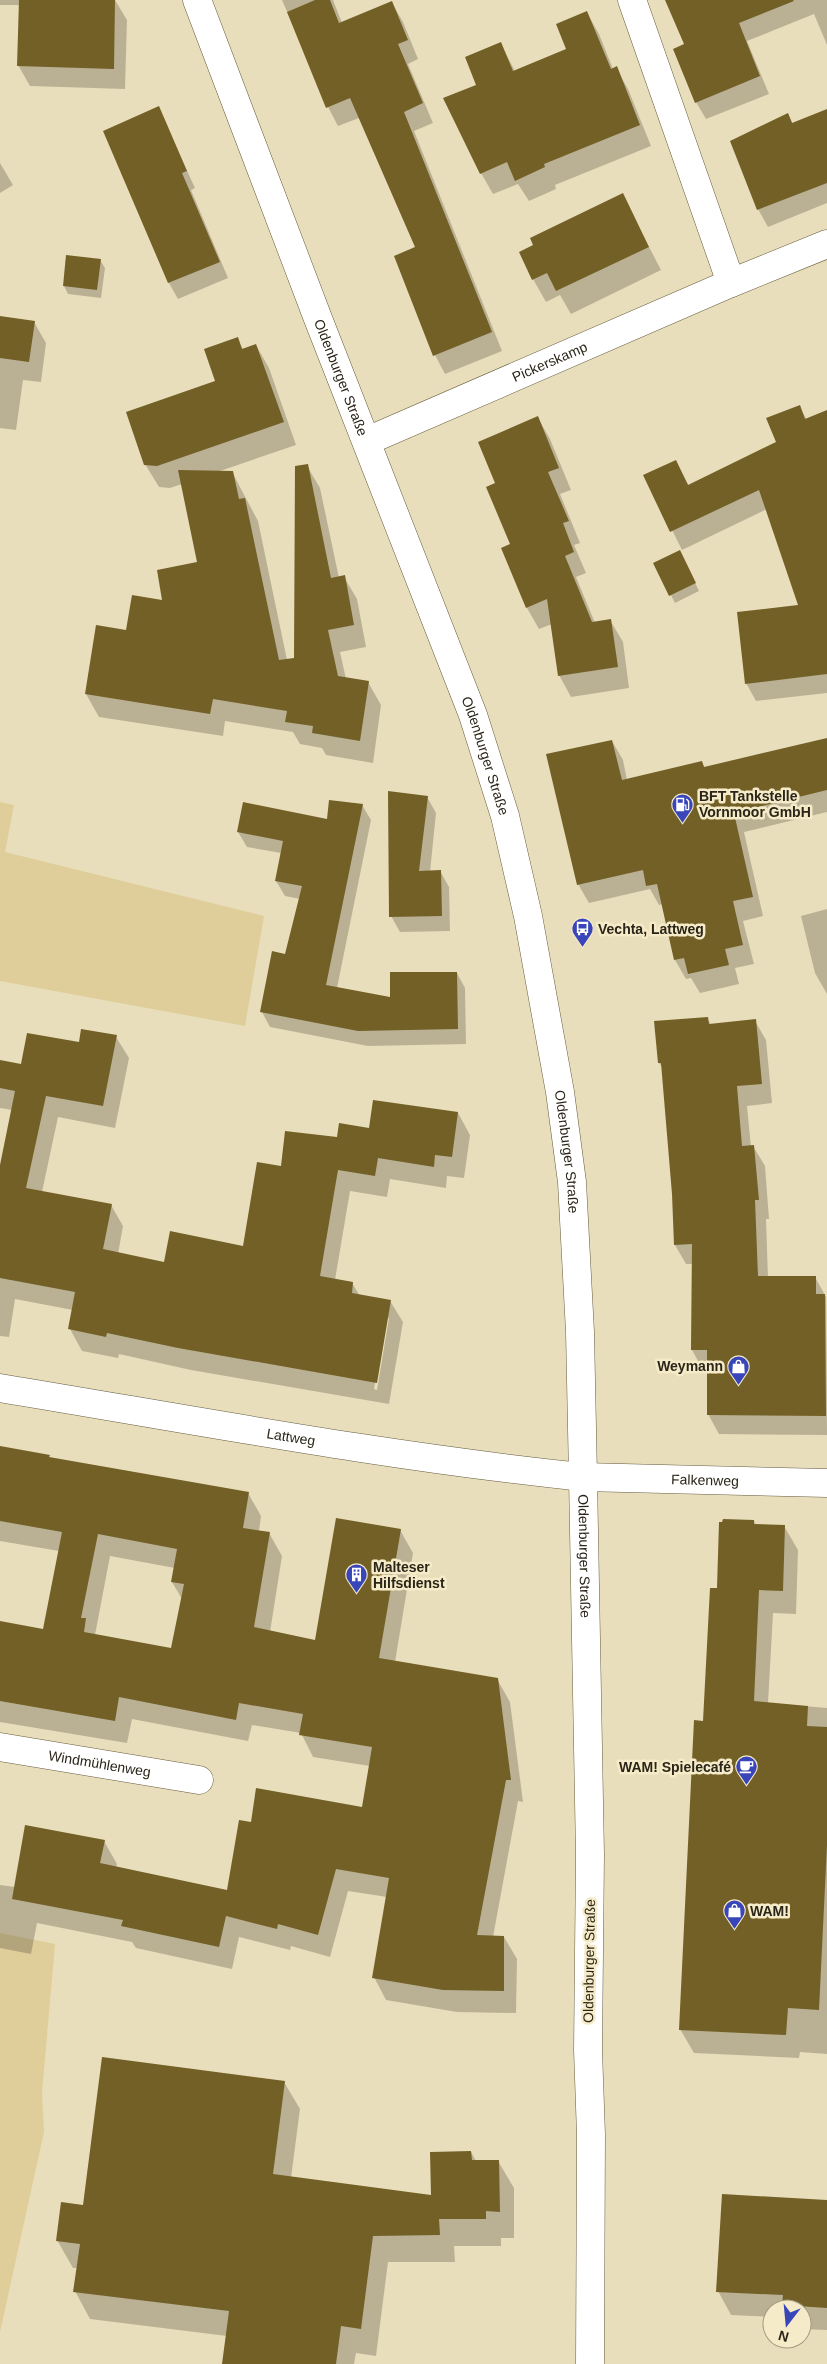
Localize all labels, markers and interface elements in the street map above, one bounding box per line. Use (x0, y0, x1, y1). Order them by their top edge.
street label: Oldenburger Straße (311, 317, 371, 438)
street label: Pickerskamp (510, 338, 590, 385)
street label: Oldenburger Straße (458, 694, 512, 817)
place label: BFT Tankstelle Vornmoor GmbH (699, 788, 811, 820)
fuel station icon: BFT Tankstelle Vornmoor GmbH (671, 792, 695, 823)
bus stop icon: Vechta, Lattweg (570, 917, 594, 948)
place label: Vechta, Lattweg (598, 921, 704, 937)
street label: Oldenburger Straße (552, 1089, 582, 1214)
shop icon: Weymann (727, 1354, 751, 1385)
place label: Weymann (657, 1358, 723, 1374)
street label: Lattweg (265, 1425, 316, 1449)
street label: Falkenweg (671, 1471, 739, 1489)
street label: Oldenburger Straße (575, 1494, 594, 1618)
place label: Malteser Hilfsdienst (373, 1559, 445, 1591)
building icon: Malteser Hilfsdienst (345, 1563, 369, 1594)
street label: Windmühlenweg (47, 1747, 152, 1780)
cafe icon: WAM! Spielecafé (735, 1755, 759, 1786)
place label: WAM! Spielecafé (619, 1759, 731, 1775)
street label: Oldenburger Straße (580, 1899, 598, 2023)
shop icon: WAM! (722, 1899, 746, 1930)
place label: WAM! (750, 1903, 789, 1919)
north arrow (762, 2299, 812, 2349)
text: N (776, 2327, 790, 2346)

